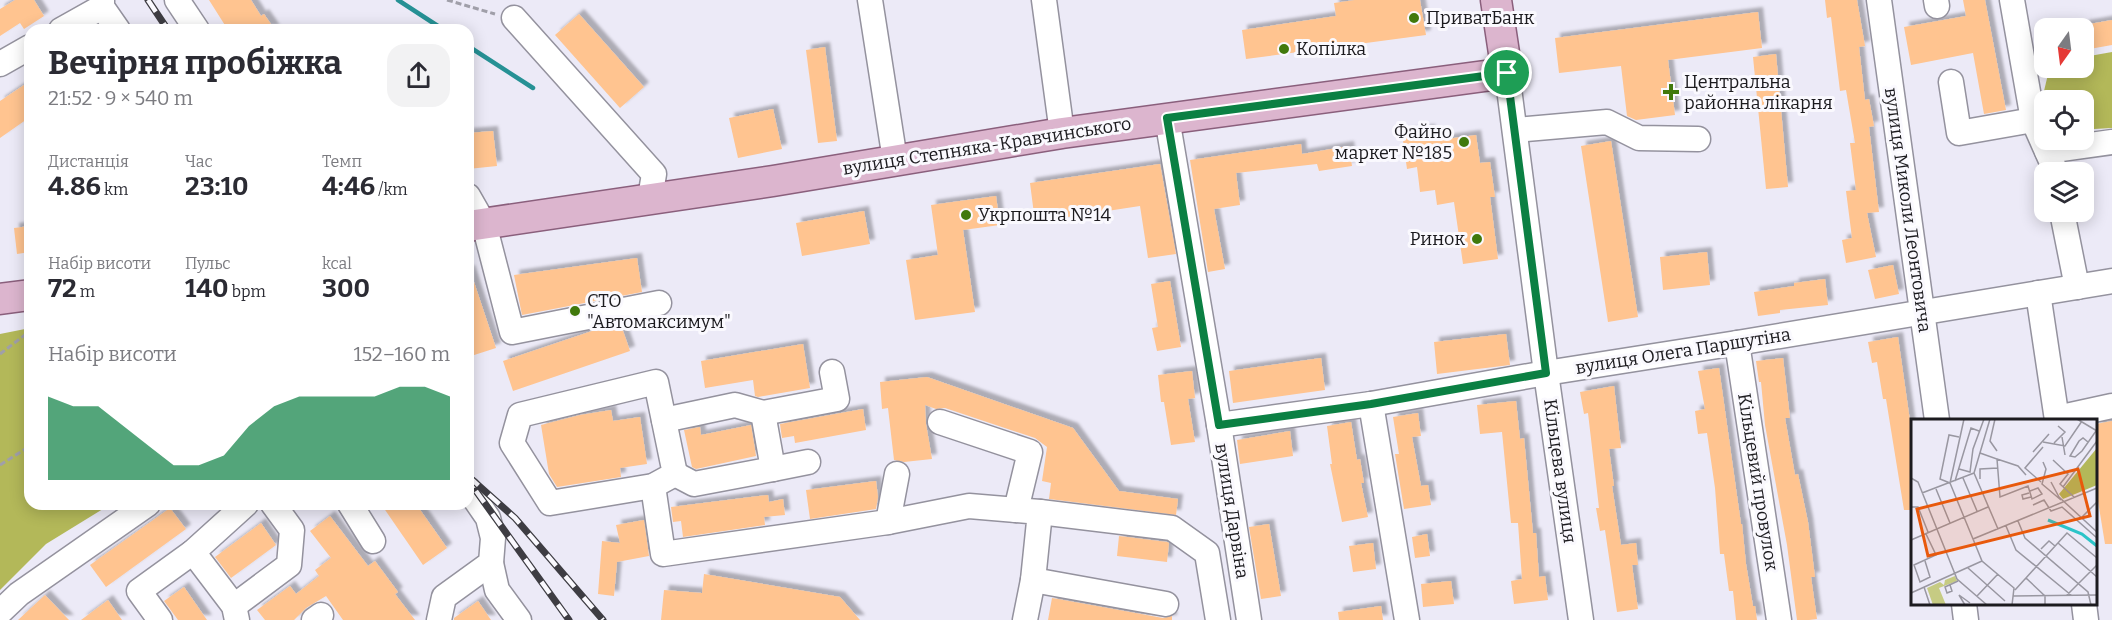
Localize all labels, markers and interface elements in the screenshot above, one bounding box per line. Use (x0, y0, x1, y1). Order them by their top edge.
place label: ПриватБанк (1426, 7, 1535, 29)
marker: ПриватБанк (1407, 11, 1421, 25)
north arrow (2034, 18, 2094, 78)
map controls (2034, 18, 2094, 222)
place label: Копілка (1296, 38, 1366, 60)
marker: Копілка (1277, 42, 1291, 56)
text: Вечірня пробіжка (48, 43, 342, 83)
button: share (387, 44, 450, 107)
pin (1481, 47, 1532, 98)
icon: arrive (1490, 56, 1523, 89)
place label: Центральна районна лікарня (1684, 71, 1833, 114)
marker: Центральна районна лікарня (1662, 83, 1680, 101)
text: 21:52 · 9 × 540 m (48, 86, 193, 110)
street label: вулиця Миколи Леонтовича (1880, 86, 1936, 334)
button: locate (2034, 90, 2094, 150)
street label: вулиця Степняка-Кравчинського (841, 112, 1133, 180)
place label: Файно маркет №185 (1335, 121, 1452, 164)
marker: Файно маркет №185 (1457, 135, 1471, 149)
text: Дистанція (48, 152, 129, 171)
text: Час (185, 152, 213, 171)
text: Темп (322, 152, 362, 171)
button: layers (2034, 162, 2094, 222)
text: 4.86 (48, 171, 101, 202)
text: 23:10 (185, 171, 248, 202)
text: 4:46 (322, 171, 375, 202)
text: km (101, 180, 128, 199)
text: /km (375, 180, 408, 199)
place label: Укрпошта №14 (978, 204, 1112, 226)
marker: Укрпошта №14 (959, 208, 973, 222)
place label: Ринок (1410, 228, 1465, 250)
marker: Ринок (1470, 232, 1484, 246)
text: Набір висоти (48, 254, 151, 273)
text: Пульс (185, 254, 231, 273)
text: kcal (322, 254, 352, 273)
text: 72 (48, 273, 77, 304)
text: 140 (185, 273, 229, 304)
text: 300 (322, 273, 370, 304)
text: m (77, 282, 95, 301)
text: bpm (229, 282, 266, 301)
place label: СТО "Автомаксимум" (587, 290, 731, 333)
marker: СТО "Автомаксимум" (568, 304, 582, 318)
street label: вулиця Олега Паршутіна (1574, 323, 1792, 379)
text: Набір висоти (48, 342, 177, 366)
text: 152–160 m (353, 342, 450, 366)
street label: Кільцевий провулок (1733, 392, 1783, 573)
street label: Кільцева вулиця (1539, 397, 1581, 545)
inset map (1911, 419, 2097, 605)
street label: вулиця Дарвіна (1210, 442, 1254, 580)

